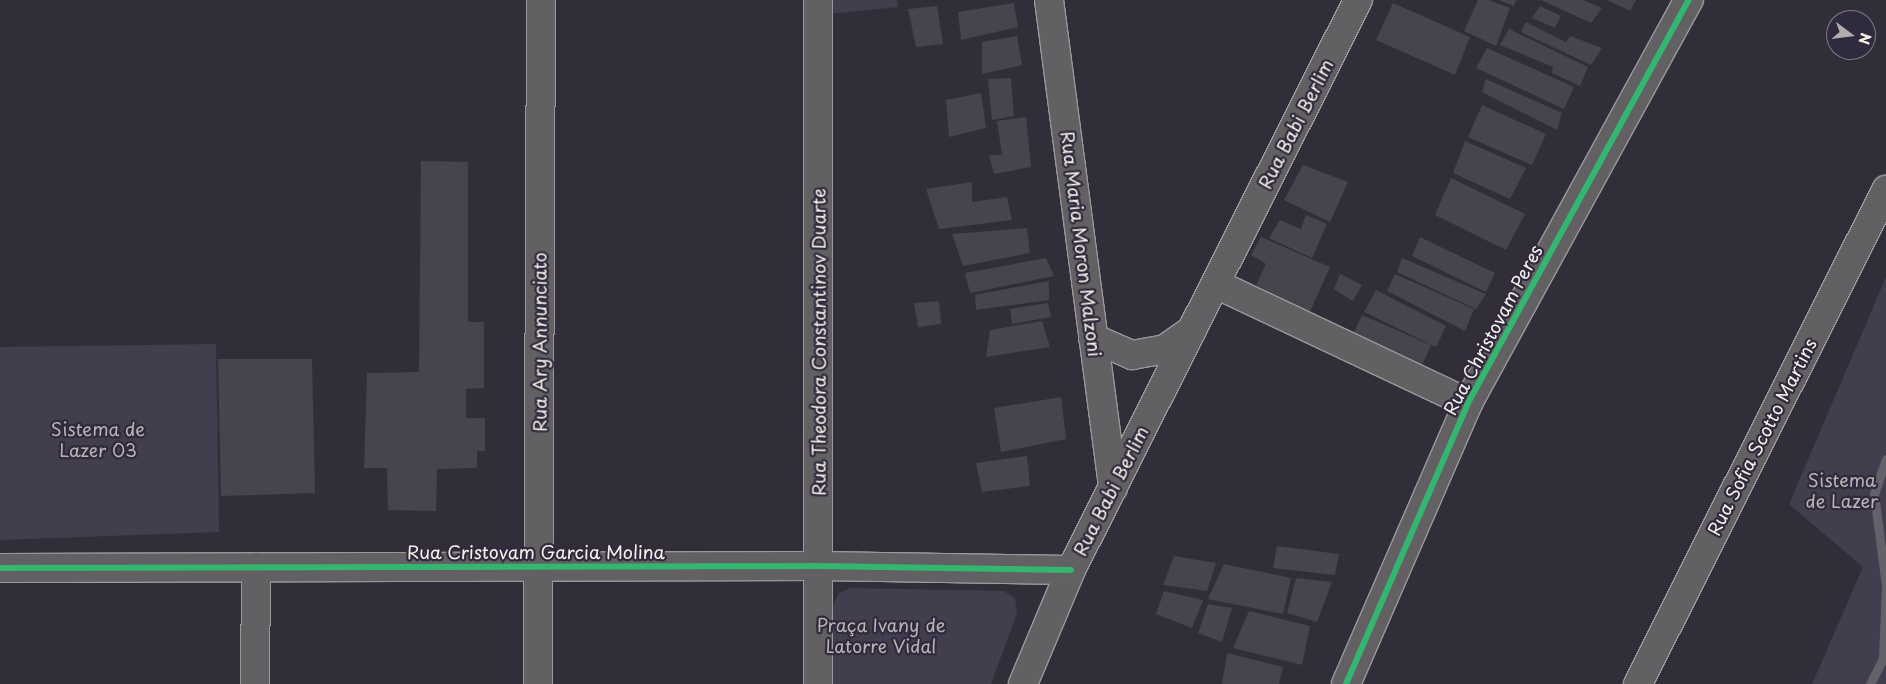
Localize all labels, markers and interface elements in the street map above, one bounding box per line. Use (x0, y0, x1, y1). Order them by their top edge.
north arrow (1826, 10, 1876, 60)
text: N (1853, 31, 1877, 47)
street label: Rua Babi Berlim (1254, 55, 1338, 193)
street label: Rua Maria Moron Malzoni (1056, 129, 1106, 359)
street label: Rua Theodora Constantinov Duarte (808, 187, 830, 497)
street label: Rua Christovam Peres (1439, 241, 1547, 419)
street label: Rua Ary Annunciato (529, 252, 551, 432)
street label: Rua Sofia Scotto Martins (1702, 334, 1822, 540)
park label: Sistema de Lazer 03 (51, 419, 145, 462)
street label: Rua Babi Berlim (1069, 422, 1153, 560)
park label: Sistema de Lazer (1805, 470, 1879, 512)
street label: Rua Cristovam Garcia Molina (407, 541, 665, 563)
park label: Praça Ivany de Latorre Vidal (816, 615, 946, 658)

